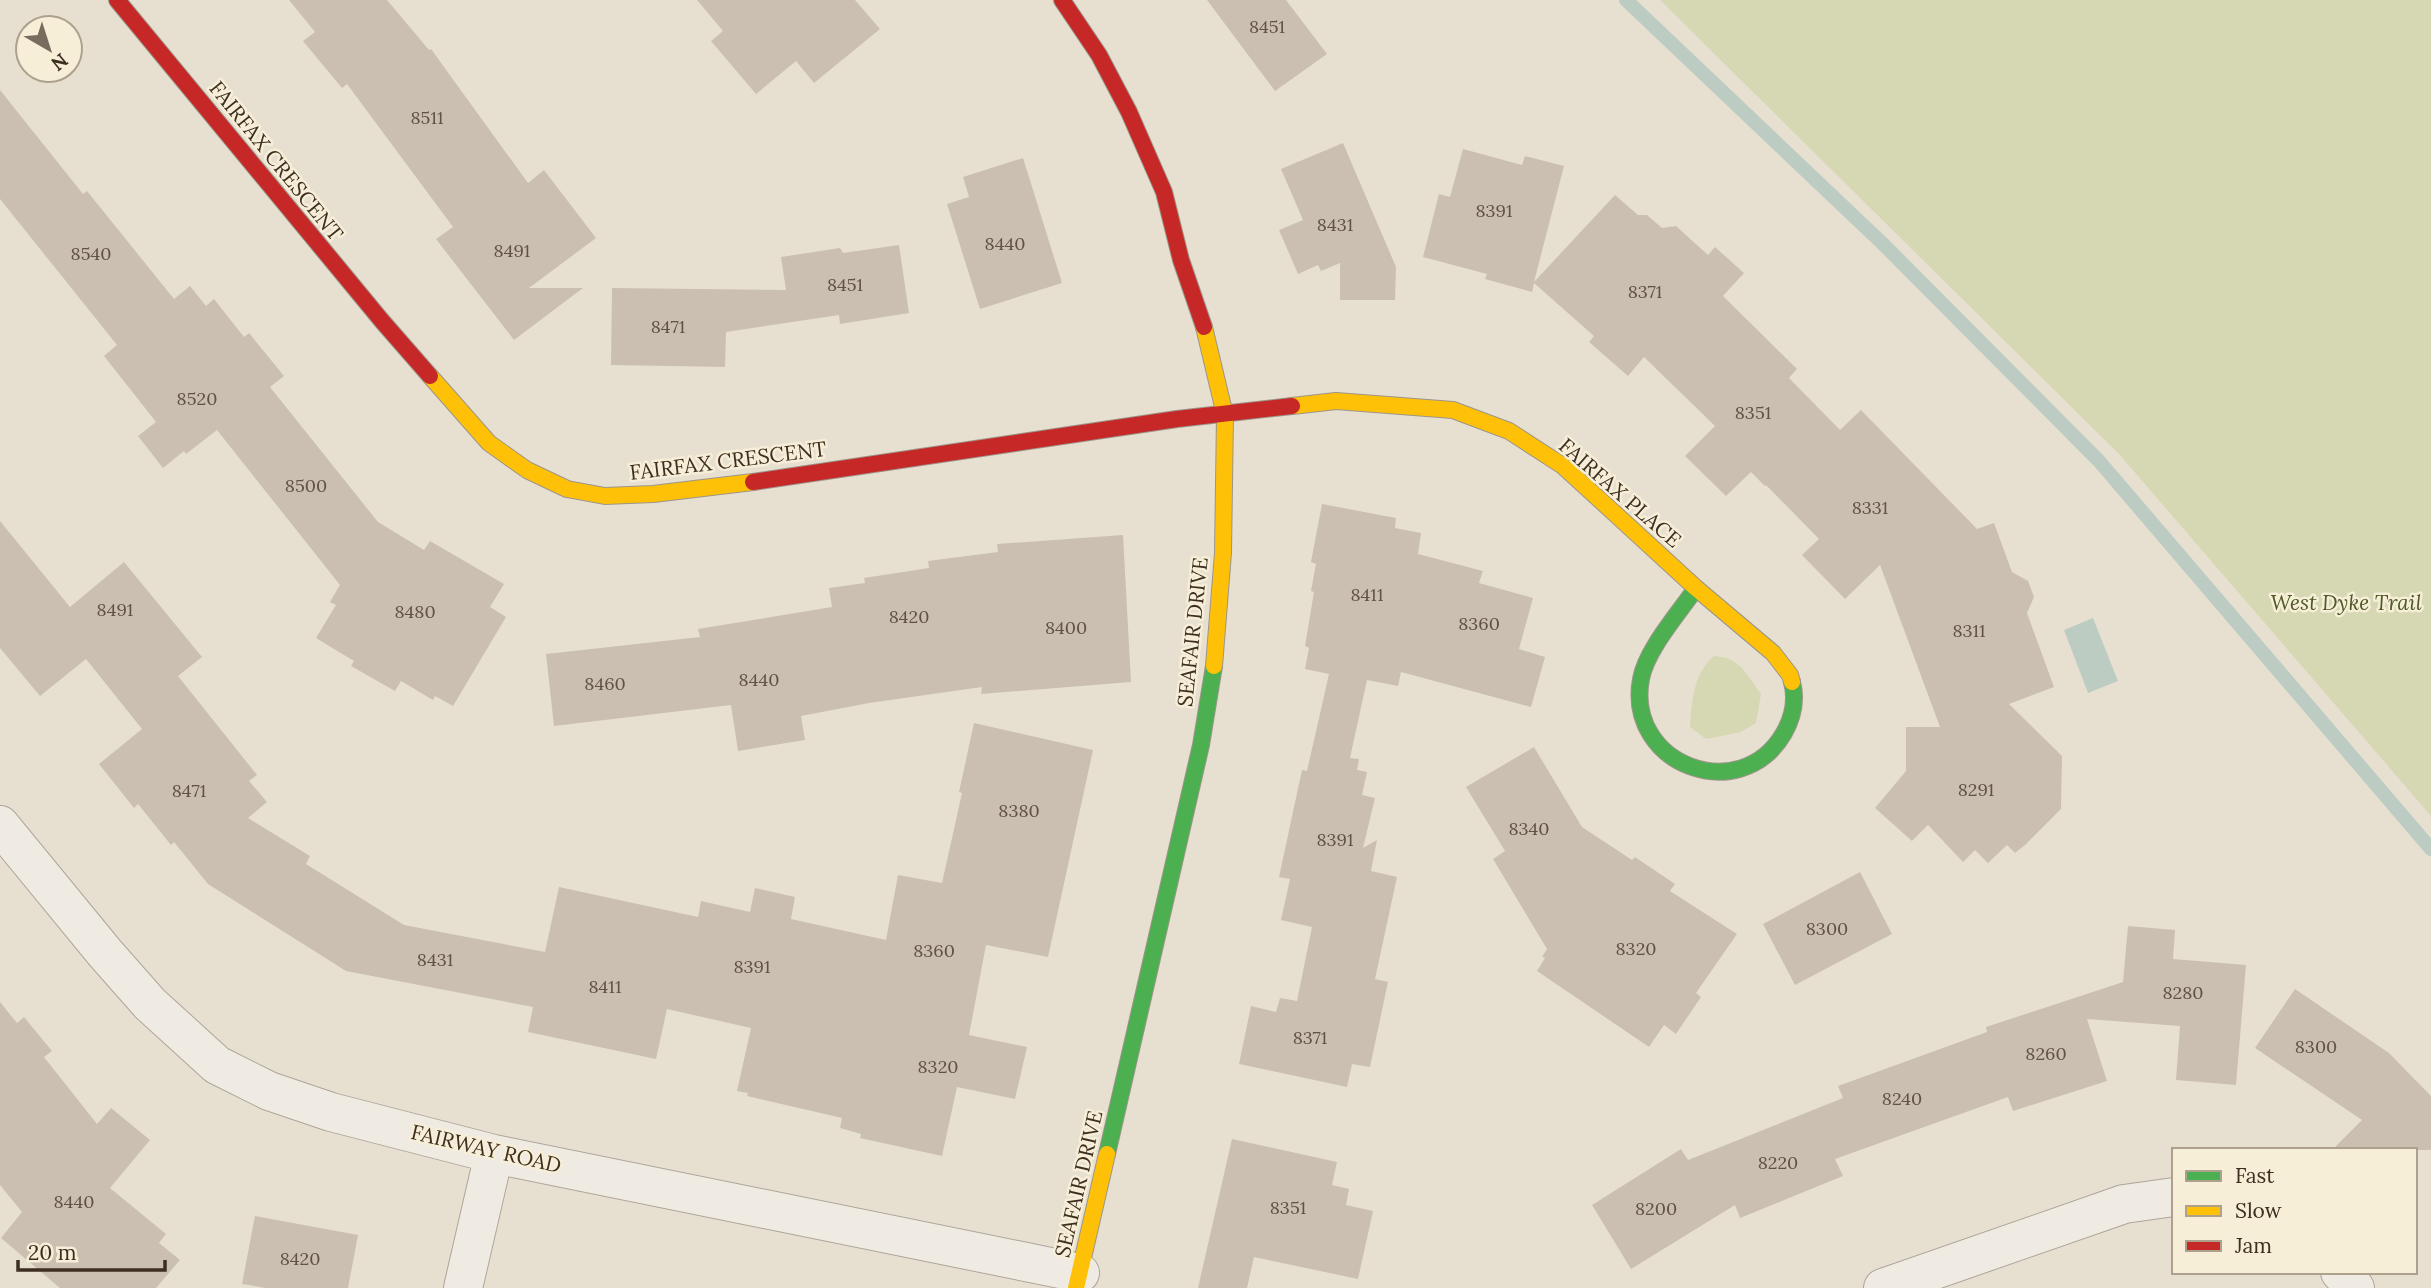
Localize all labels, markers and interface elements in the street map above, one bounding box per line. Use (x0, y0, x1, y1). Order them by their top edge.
north arrow (14, 14, 84, 84)
house number: 8451 (1249, 15, 1285, 38)
text: N (46, 48, 73, 76)
street label: FAIRFAX CRESCENT (204, 75, 349, 246)
house number: 8511 (410, 106, 444, 129)
house number: 8391 (1475, 199, 1513, 222)
house number: 8431 (1317, 213, 1353, 236)
house number: 8440 (985, 232, 1025, 255)
house number: 8491 (494, 239, 530, 262)
house number: 8540 (71, 242, 111, 265)
house number: 8451 (827, 273, 863, 296)
house number: 8371 (1628, 280, 1662, 303)
house number: 8471 (651, 315, 685, 338)
house number: 8520 (177, 387, 217, 410)
house number: 8351 (1735, 401, 1771, 424)
street label: FAIRFAX PLACE (1553, 432, 1687, 553)
street label: FAIRFAX CRESCENT (628, 435, 828, 486)
house number: 8500 (285, 474, 327, 497)
house number: 8331 (1852, 496, 1888, 519)
street label: SEAFAIR DRIVE (1171, 556, 1214, 708)
house number: 8411 (1351, 583, 1383, 606)
park label: West Dyke Trail (2270, 589, 2422, 616)
house number: 8491 (97, 598, 133, 621)
house number: 8480 (394, 600, 436, 623)
house number: 8420 (889, 605, 929, 628)
house number: 8360 (1458, 612, 1500, 635)
house number: 8400 (1045, 616, 1087, 639)
house number: 8311 (1952, 619, 1986, 642)
house number: 8440 (739, 668, 779, 691)
house number: 8460 (584, 672, 626, 695)
house number: 8291 (1958, 778, 1994, 801)
house number: 8471 (172, 779, 206, 802)
house number: 8380 (998, 799, 1040, 822)
house number: 8340 (1508, 817, 1550, 840)
house number: 8391 (1316, 828, 1354, 851)
house number: 8300 (1806, 917, 1848, 940)
house number: 8320 (1616, 937, 1657, 960)
house number: 8360 (913, 939, 955, 962)
house number: 8431 (417, 948, 453, 971)
house number: 8391 (733, 955, 771, 978)
house number: 8411 (589, 975, 621, 998)
house number: 8280 (2162, 981, 2204, 1004)
house number: 8371 (1293, 1026, 1327, 1049)
house number: 8300 (2295, 1035, 2337, 1058)
house number: 8260 (2025, 1042, 2067, 1065)
house number: 8320 (918, 1055, 959, 1078)
house number: 8240 (1882, 1087, 1922, 1110)
street label: SEAFAIR DRIVE (1048, 1108, 1109, 1260)
street label: FAIRWAY ROAD (408, 1118, 564, 1179)
legend (2172, 1148, 2417, 1274)
house number: 8220 (1758, 1151, 1798, 1174)
text: Fast (2235, 1162, 2275, 1189)
house number: 8440 (54, 1190, 94, 1213)
house number: 8351 (1270, 1196, 1306, 1219)
house number: 8200 (1635, 1197, 1677, 1220)
text: Slow (2235, 1197, 2282, 1224)
scale bar (18, 1228, 164, 1272)
text: Jam (2234, 1232, 2272, 1259)
text: 20 m (28, 1239, 77, 1266)
house number: 8420 (280, 1247, 320, 1270)

